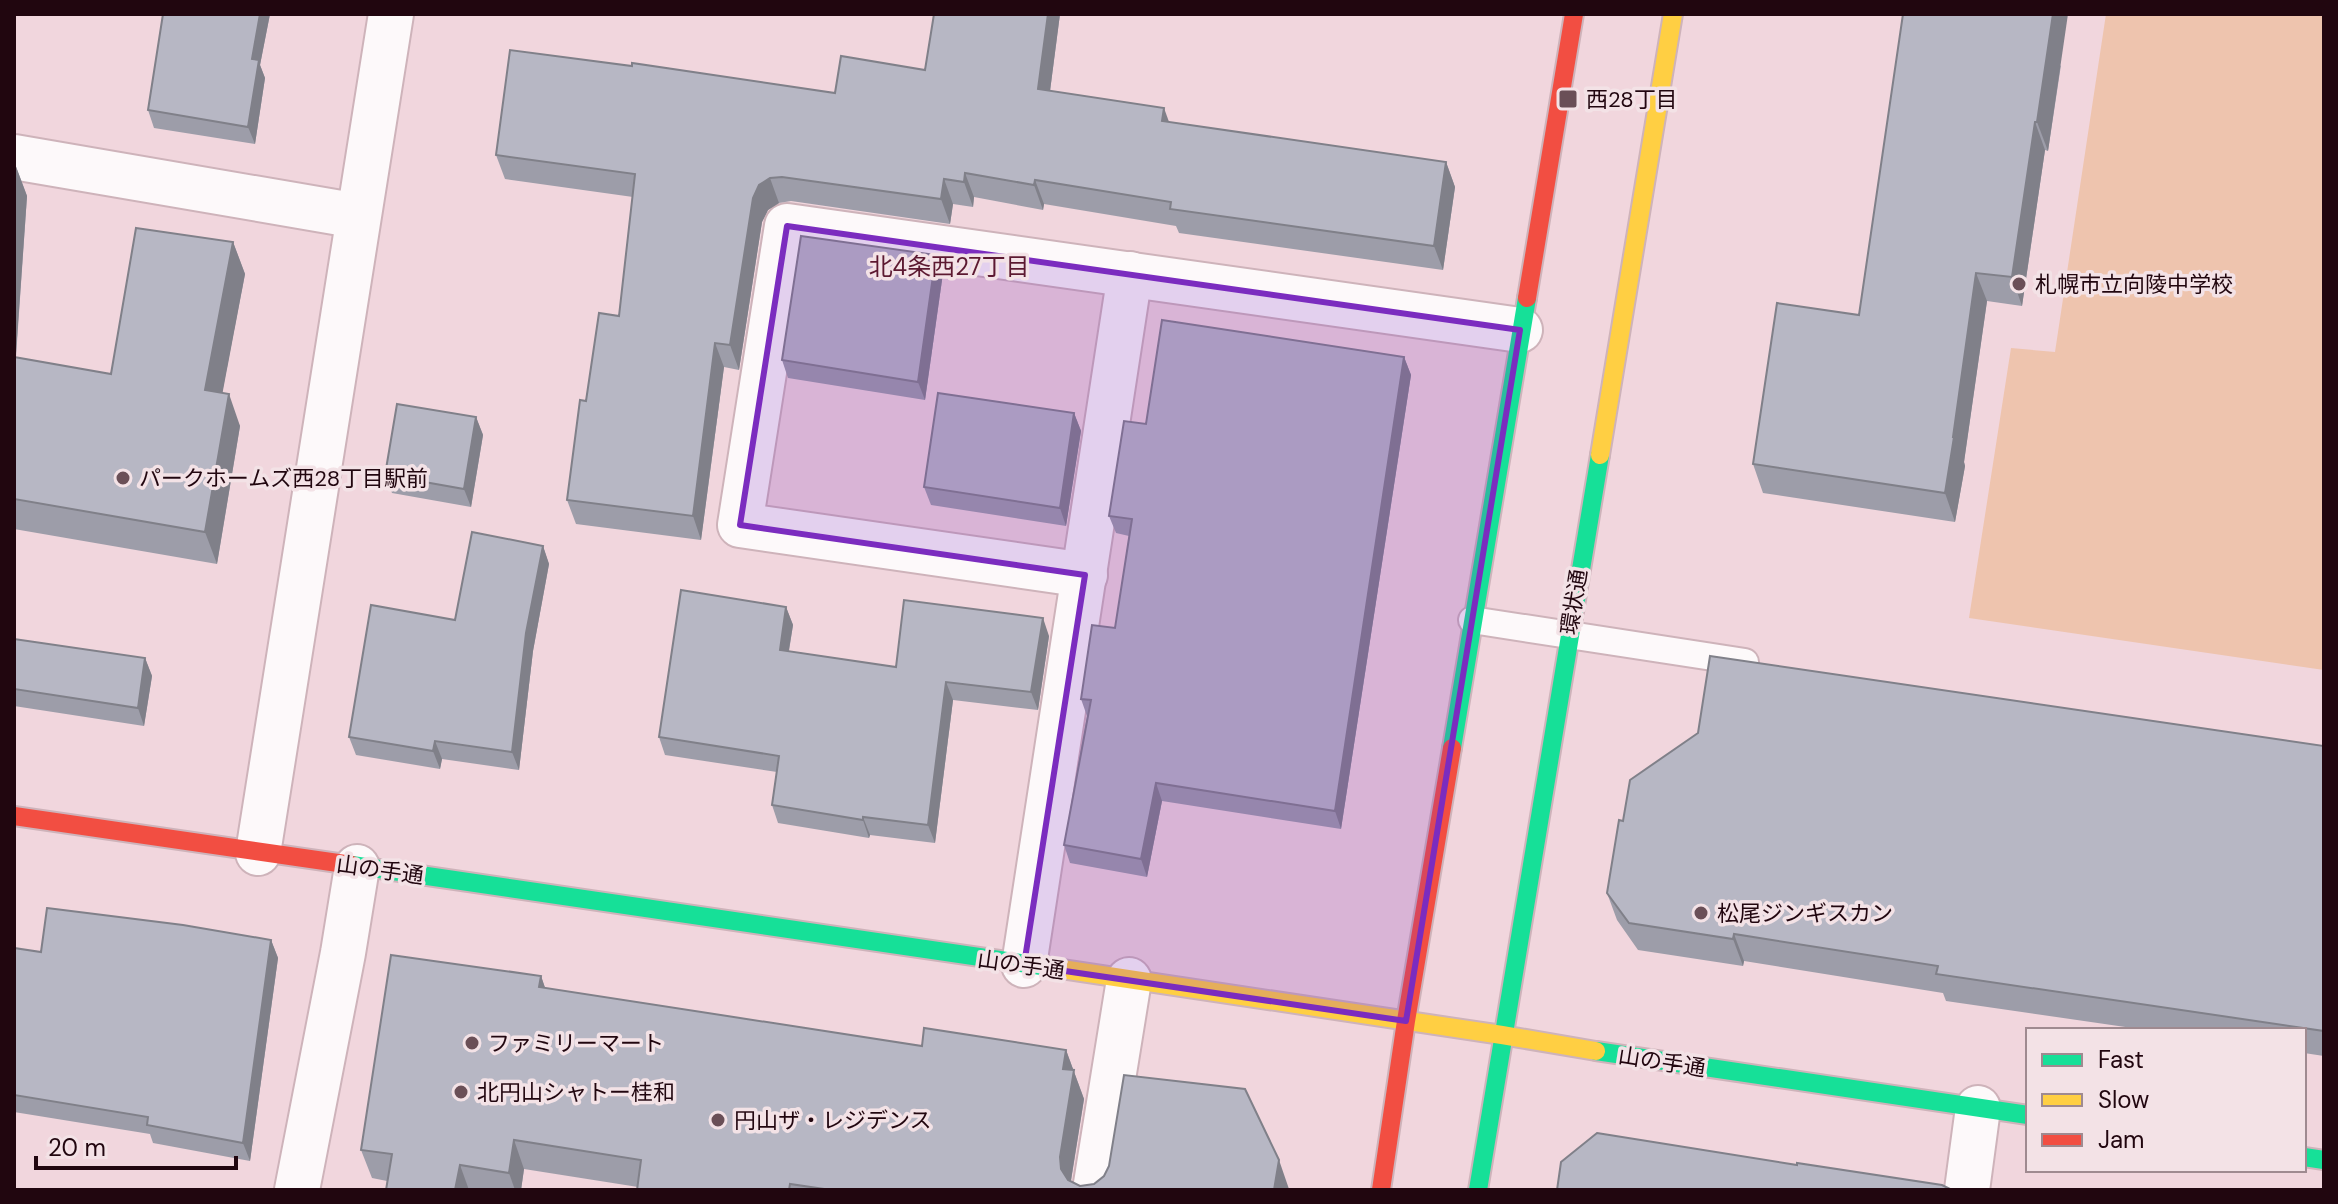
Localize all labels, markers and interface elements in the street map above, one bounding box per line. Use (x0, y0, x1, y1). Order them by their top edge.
place label: 西28丁目 (1586, 85, 1678, 114)
marker: 西28丁目 (1557, 88, 1579, 110)
district label: 北4条西27丁目 (869, 251, 1029, 282)
place label: 札幌市立向陵中学校 (2035, 270, 2233, 299)
marker: 札幌市立向陵中学校 (2010, 275, 2028, 293)
place label: パークホームズ西28丁目駅前 (139, 464, 428, 493)
marker: パークホームズ西28丁目駅前 (114, 469, 132, 487)
street label: 環状通 (1555, 567, 1593, 637)
street label: 山の手通 (334, 850, 426, 890)
place label: 松尾ジンギスカン (1717, 899, 1893, 928)
marker: 松尾ジンギスカン (1692, 904, 1710, 922)
street label: 山の手通 (975, 945, 1067, 985)
legend (2026, 1028, 2306, 1172)
place label: ファミリーマート (488, 1029, 664, 1058)
marker: ファミリーマート (463, 1034, 481, 1052)
street label: 山の手通 (1616, 1041, 1708, 1083)
text: Fast (2098, 1044, 2144, 1075)
place label: 北円山シャトー桂和 (477, 1078, 675, 1107)
marker: 北円山シャトー桂和 (452, 1083, 470, 1101)
text: Slow (2098, 1084, 2149, 1115)
place label: 円山ザ・レジデンス (734, 1106, 932, 1135)
marker: 円山ザ・レジデンス (709, 1111, 727, 1129)
scale bar (36, 1120, 236, 1170)
text: Jam (2098, 1124, 2144, 1155)
text: 20 m (48, 1132, 106, 1163)

